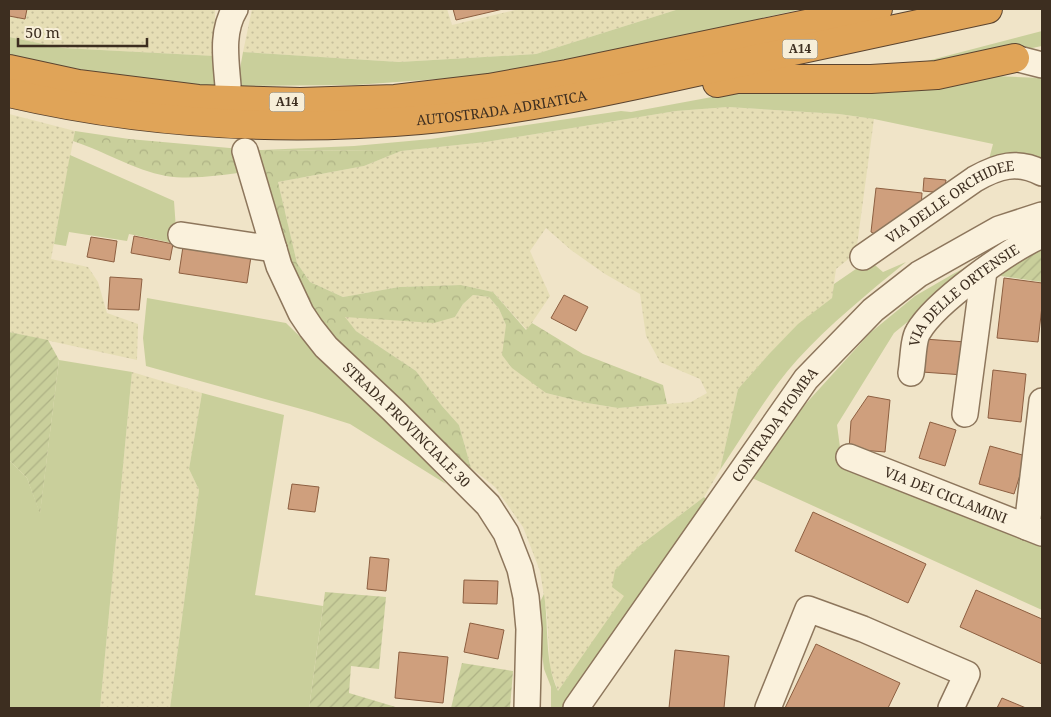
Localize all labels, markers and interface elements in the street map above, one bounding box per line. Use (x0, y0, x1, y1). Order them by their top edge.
scale bar (18, 15, 146, 47)
text: 50 m (25, 22, 60, 42)
road number: A14 (782, 40, 818, 59)
street label: AUTOSTRADA ADRIATICA (415, 85, 589, 129)
road number: A14 (270, 92, 304, 111)
street label: VIA DELLE ORCHIDEE (882, 156, 1015, 247)
street label: VIA DELLE ORTENSIE (904, 239, 1023, 348)
street label: STRADA PROVINCIALE 30 (339, 358, 475, 491)
street label: CONTRADA PIOMBA (727, 363, 822, 486)
street label: VIA DEI CICLAMINI (882, 462, 1010, 527)

